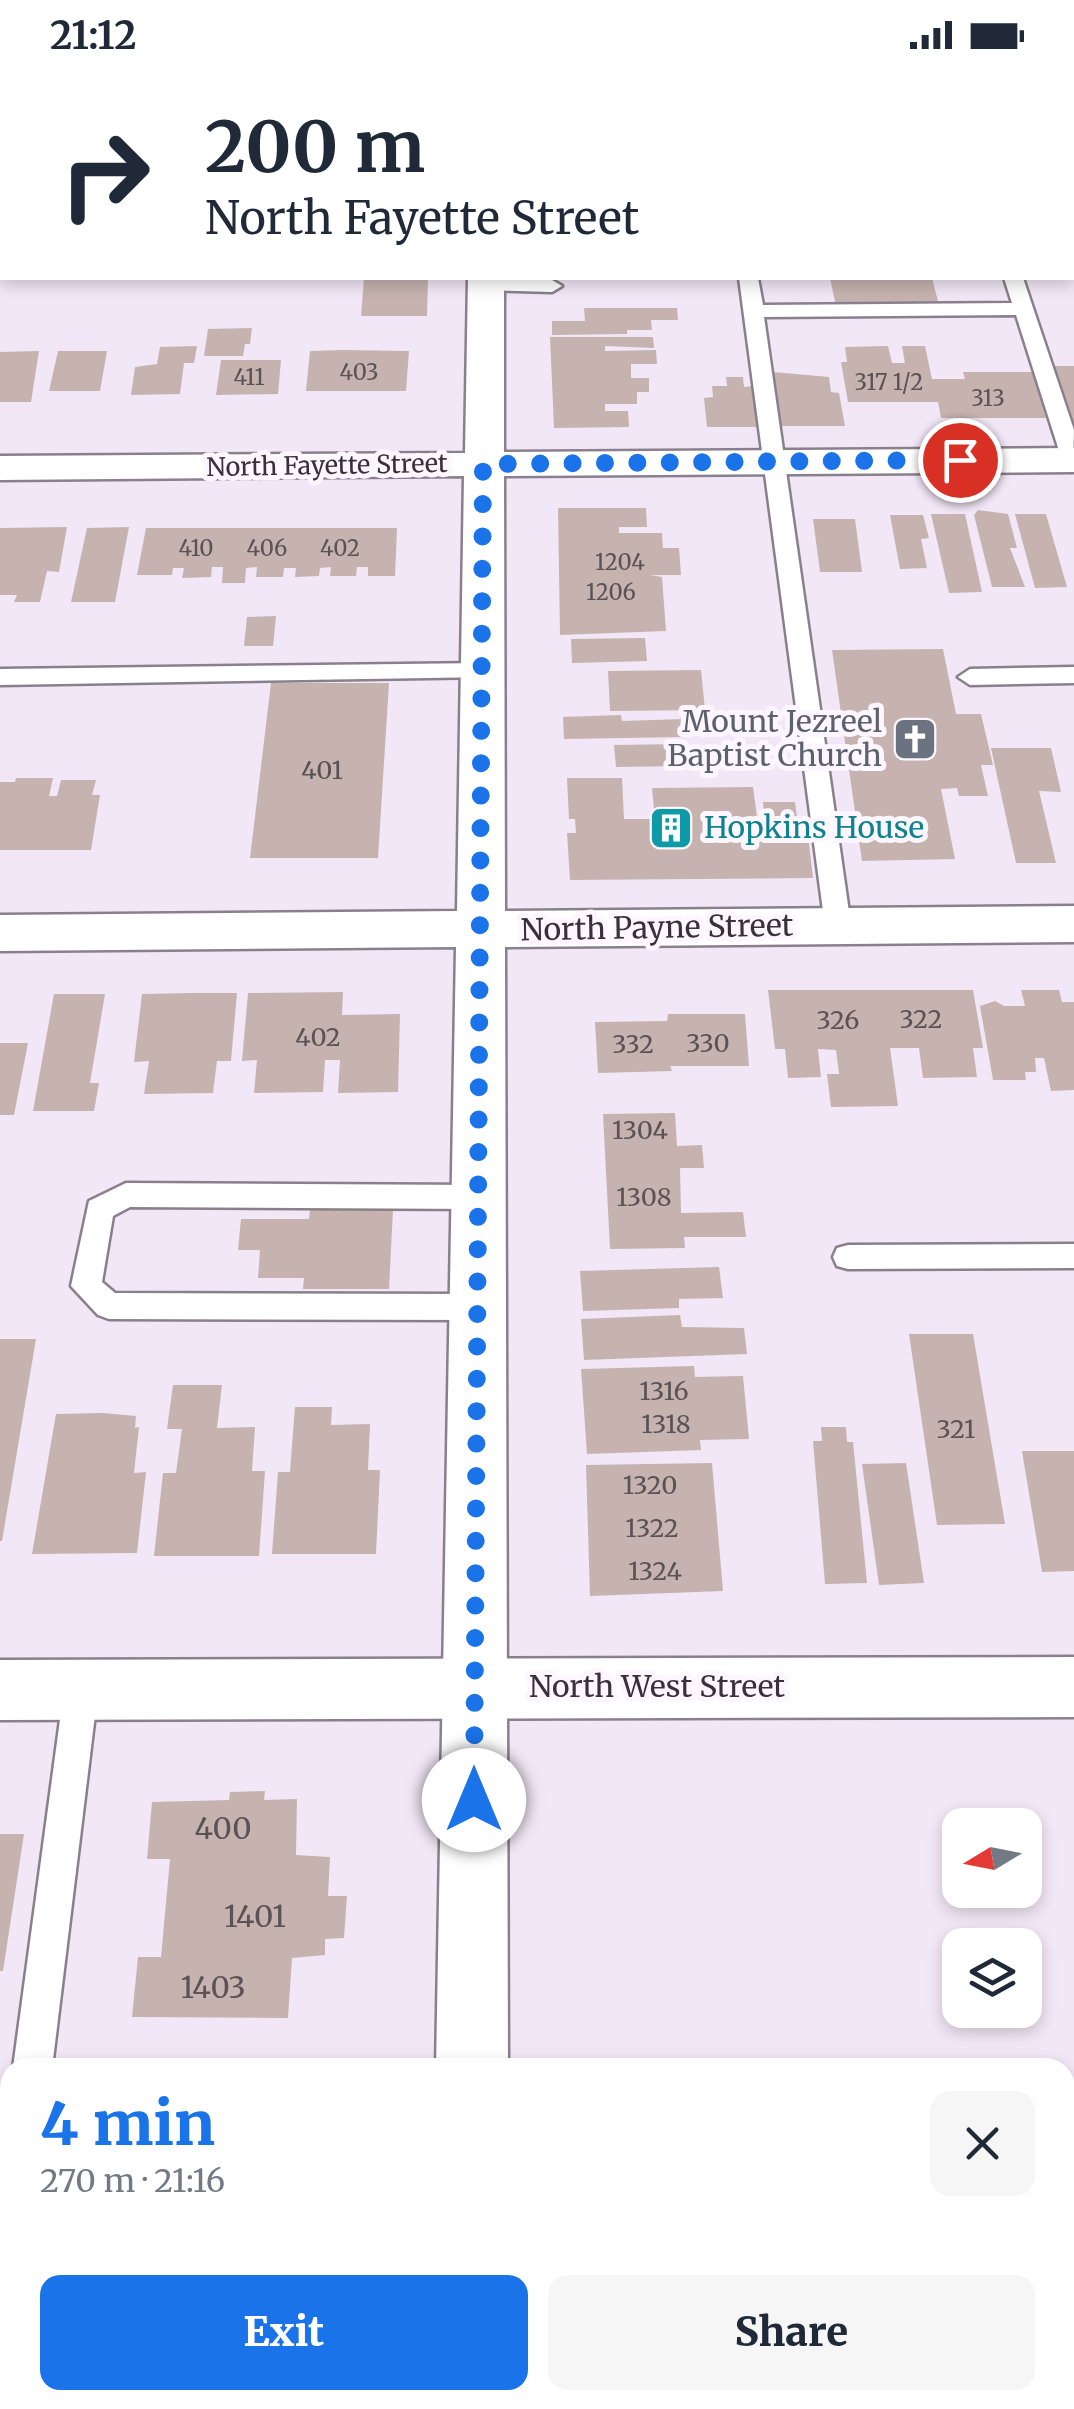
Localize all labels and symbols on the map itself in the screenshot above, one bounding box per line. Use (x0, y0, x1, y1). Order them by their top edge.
house number: 403 (339, 358, 379, 386)
house number: 411 (233, 363, 265, 391)
house number: 317 1/2 (855, 368, 923, 396)
house number: 313 (971, 384, 1005, 412)
pin (918, 418, 1003, 503)
street label: North Fayette Street (206, 447, 448, 483)
house number: 410 (178, 534, 214, 562)
house number: 406 (247, 534, 287, 562)
house number: 402 (320, 534, 360, 562)
house number: 1204 (595, 548, 645, 576)
house number: 1206 (586, 578, 636, 606)
place label: Mount Jezreel Baptist Church (667, 702, 882, 774)
church icon: Mount Jezreel Baptist Church (892, 716, 938, 762)
house number: 401 (301, 754, 343, 786)
building icon: Hopkins House (648, 805, 694, 851)
place label: Hopkins House (704, 808, 924, 846)
street label: North Payne Street (520, 906, 794, 948)
house number: 322 (900, 1003, 942, 1035)
house number: 326 (817, 1004, 859, 1036)
house number: 402 (295, 1021, 341, 1053)
house number: 330 (686, 1027, 730, 1059)
house number: 332 (612, 1028, 654, 1060)
house number: 1304 (612, 1114, 668, 1146)
house number: 1308 (616, 1181, 672, 1213)
house number: 1316 (639, 1375, 689, 1407)
house number: 1318 (641, 1408, 691, 1440)
house number: 321 (937, 1413, 975, 1445)
house number: 1320 (623, 1469, 677, 1501)
house number: 1322 (625, 1512, 679, 1544)
house number: 1324 (628, 1555, 682, 1587)
street label: North West Street (529, 1667, 785, 1705)
position arrow (422, 1748, 526, 1852)
north arrow (942, 1808, 1042, 1908)
house number: 400 (194, 1809, 252, 1847)
house number: 1401 (224, 1897, 286, 1935)
house number: 1403 (180, 1968, 246, 2006)

